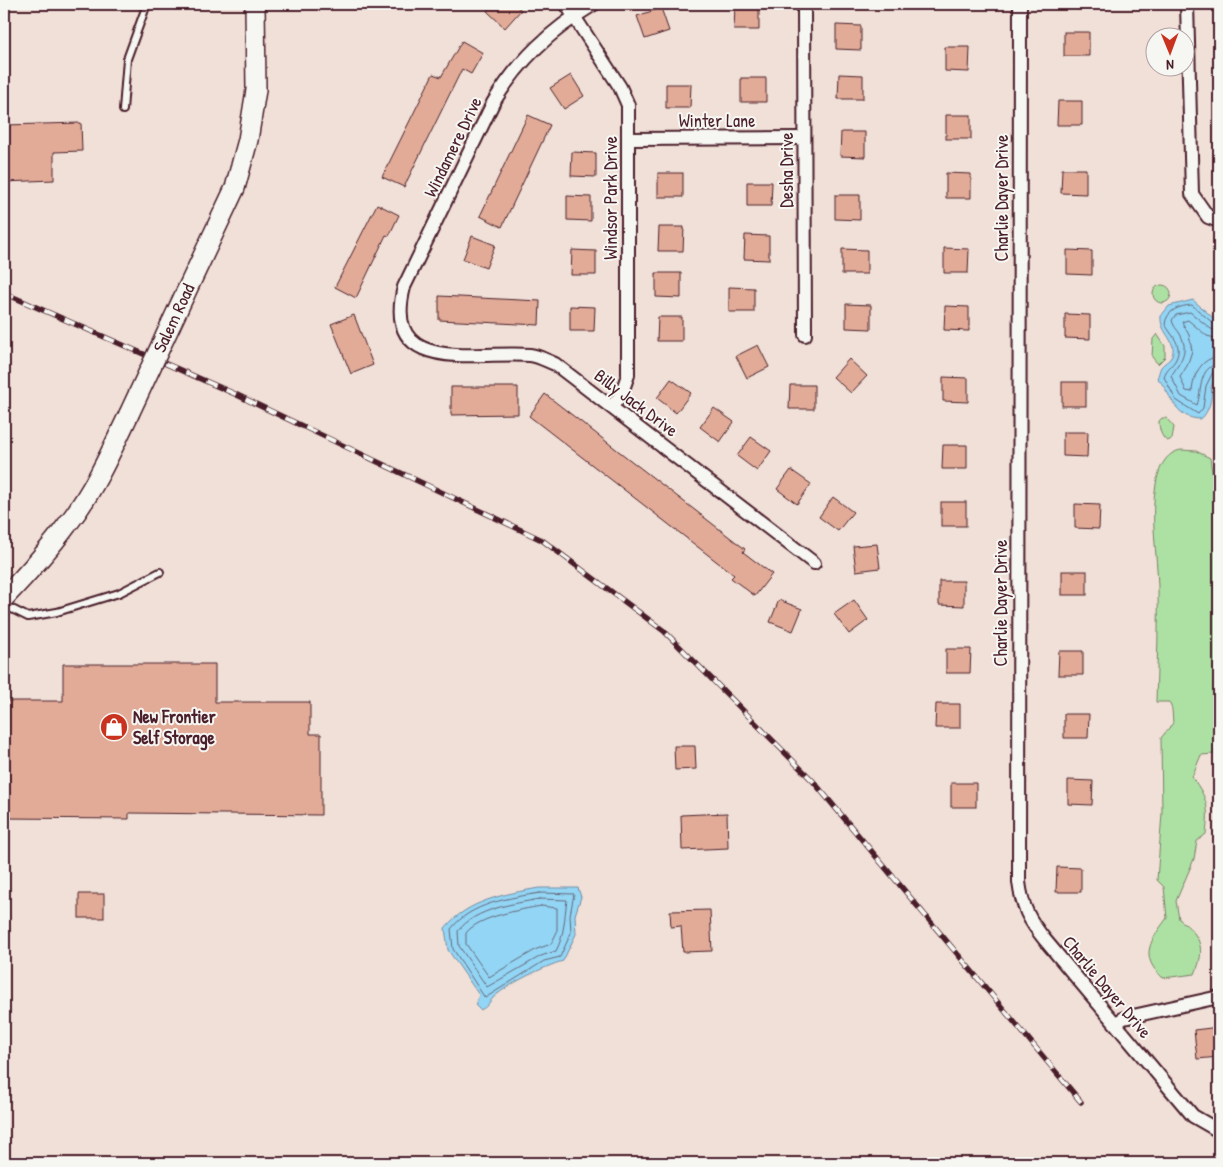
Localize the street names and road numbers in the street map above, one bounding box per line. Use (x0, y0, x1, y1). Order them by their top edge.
street label: Windamere Drive (417, 92, 488, 201)
street label: Winter Lane (679, 108, 755, 133)
street label: Desha Drive (774, 132, 799, 208)
street label: Charlie Dayer Drive (989, 135, 1014, 261)
street label: Windsor Park Drive (598, 136, 623, 260)
street label: Salem Road (147, 279, 200, 356)
street label: Billy Jack Drive (589, 363, 683, 442)
street label: Charlie Dayer Drive (988, 540, 1013, 666)
street label: Charlie Dayer Drive (1057, 930, 1158, 1043)

